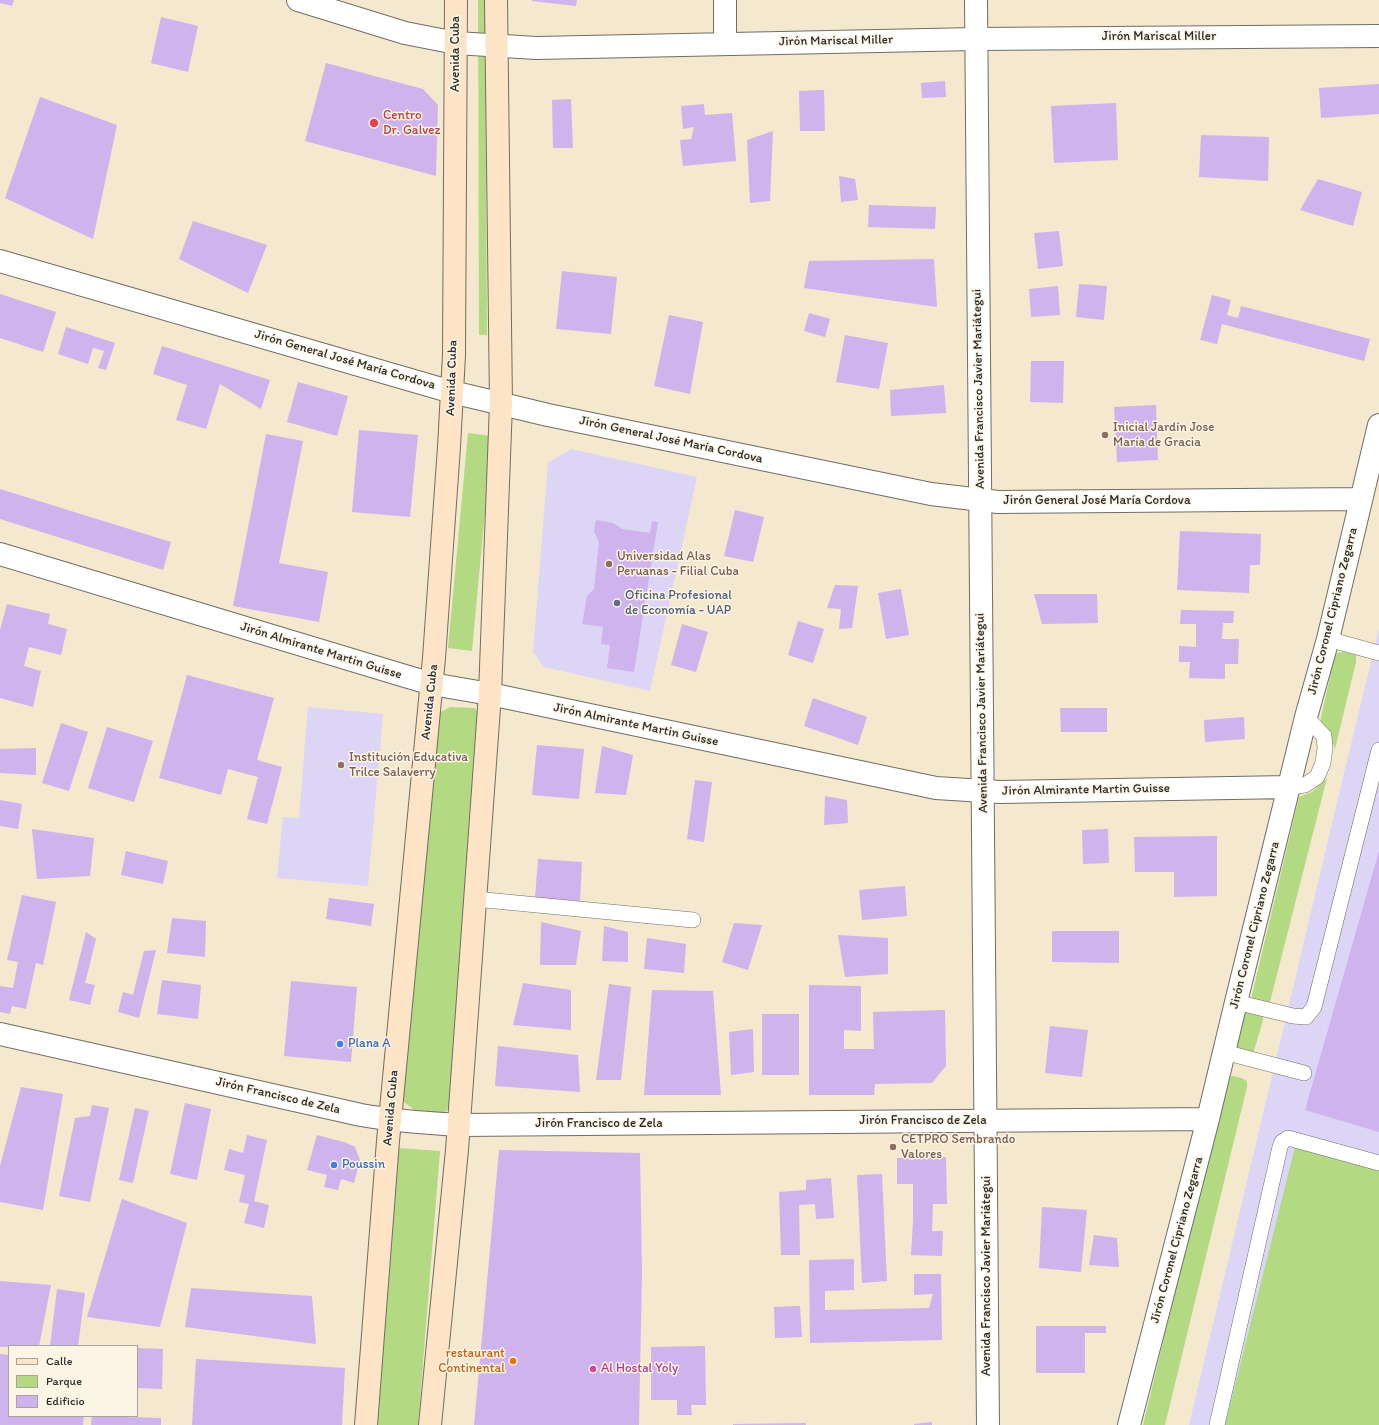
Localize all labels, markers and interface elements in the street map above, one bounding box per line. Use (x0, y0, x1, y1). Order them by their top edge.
street label: Avenida Cuba (448, 16, 464, 92)
street label: Jirón Mariscal Miller (1102, 29, 1216, 45)
street label: Jirón Mariscal Miller (779, 32, 893, 50)
place label: Centro Dr. Galvez (383, 108, 441, 139)
marker: Centro Dr. Galvez (368, 117, 380, 129)
street label: Avenida Francisco Javier Mariátegui (969, 289, 989, 489)
street label: Jirón General José María Cordova (253, 327, 437, 393)
street label: Avenida Cuba (443, 340, 461, 416)
street label: Jirón General José María Cordova (578, 413, 764, 467)
place label: Inicial Jardín Jose María de Gracia (1113, 420, 1214, 451)
marker: Inicial Jardín Jose María de Gracia (1100, 430, 1110, 440)
street label: Jirón General José María Cordova (1003, 493, 1191, 509)
street label: Jirón Coronel Cipriano Zegarra (1305, 526, 1361, 696)
place label: Universidad Alas Peruanas - Filial Cuba (617, 549, 739, 580)
marker: Universidad Alas Peruanas - Filial Cuba (604, 559, 614, 569)
place label: Oficina Profesional de Economía - UAP (625, 588, 732, 619)
marker: Oficina Profesional de Economía - UAP (612, 598, 622, 608)
street label: Avenida Francisco Javier Mariátegui (972, 613, 992, 813)
street label: Jirón Almirante Martin Guisse (238, 619, 404, 683)
street label: Avenida Cuba (418, 663, 442, 741)
street label: Jirón Almirante Martin Guisse (552, 700, 720, 750)
place label: Institución Educativa Trilce Salaverry (349, 750, 468, 781)
marker: Institución Educativa Trilce Salaverry (336, 760, 346, 770)
street label: Jirón Almirante Martin Guisse (1002, 781, 1170, 799)
street label: Jirón Coronel Cipriano Zegarra (1227, 840, 1283, 1010)
place label: Plana A (348, 1036, 390, 1052)
marker: Plana A (335, 1039, 345, 1049)
street label: Avenida Cuba (380, 1069, 402, 1147)
street label: Jirón Francisco de Zela (214, 1074, 342, 1118)
street label: Jirón Francisco de Zela (859, 1113, 987, 1129)
street label: Jirón Francisco de Zela (535, 1116, 663, 1132)
place label: CETPRO Sembrando Valores (901, 1132, 1015, 1163)
marker: CETPRO Sembrando Valores (888, 1142, 898, 1152)
street label: Jirón Coronel Cipriano Zegarra (1147, 1155, 1207, 1325)
place label: Poussin (342, 1157, 385, 1173)
marker: Poussin (329, 1160, 339, 1170)
street label: Avenida Francisco Javier Mariátegui (979, 1176, 995, 1376)
legend (8, 1345, 138, 1417)
place label: restaurant Continental (438, 1346, 505, 1377)
text: Calle (46, 1354, 72, 1368)
marker: restaurant Continental (508, 1356, 518, 1366)
place label: Al Hostal Yoly (601, 1361, 678, 1377)
marker: Al Hostal Yoly (588, 1364, 598, 1374)
text: Parque (46, 1374, 82, 1388)
text: Edificio (46, 1394, 85, 1408)

